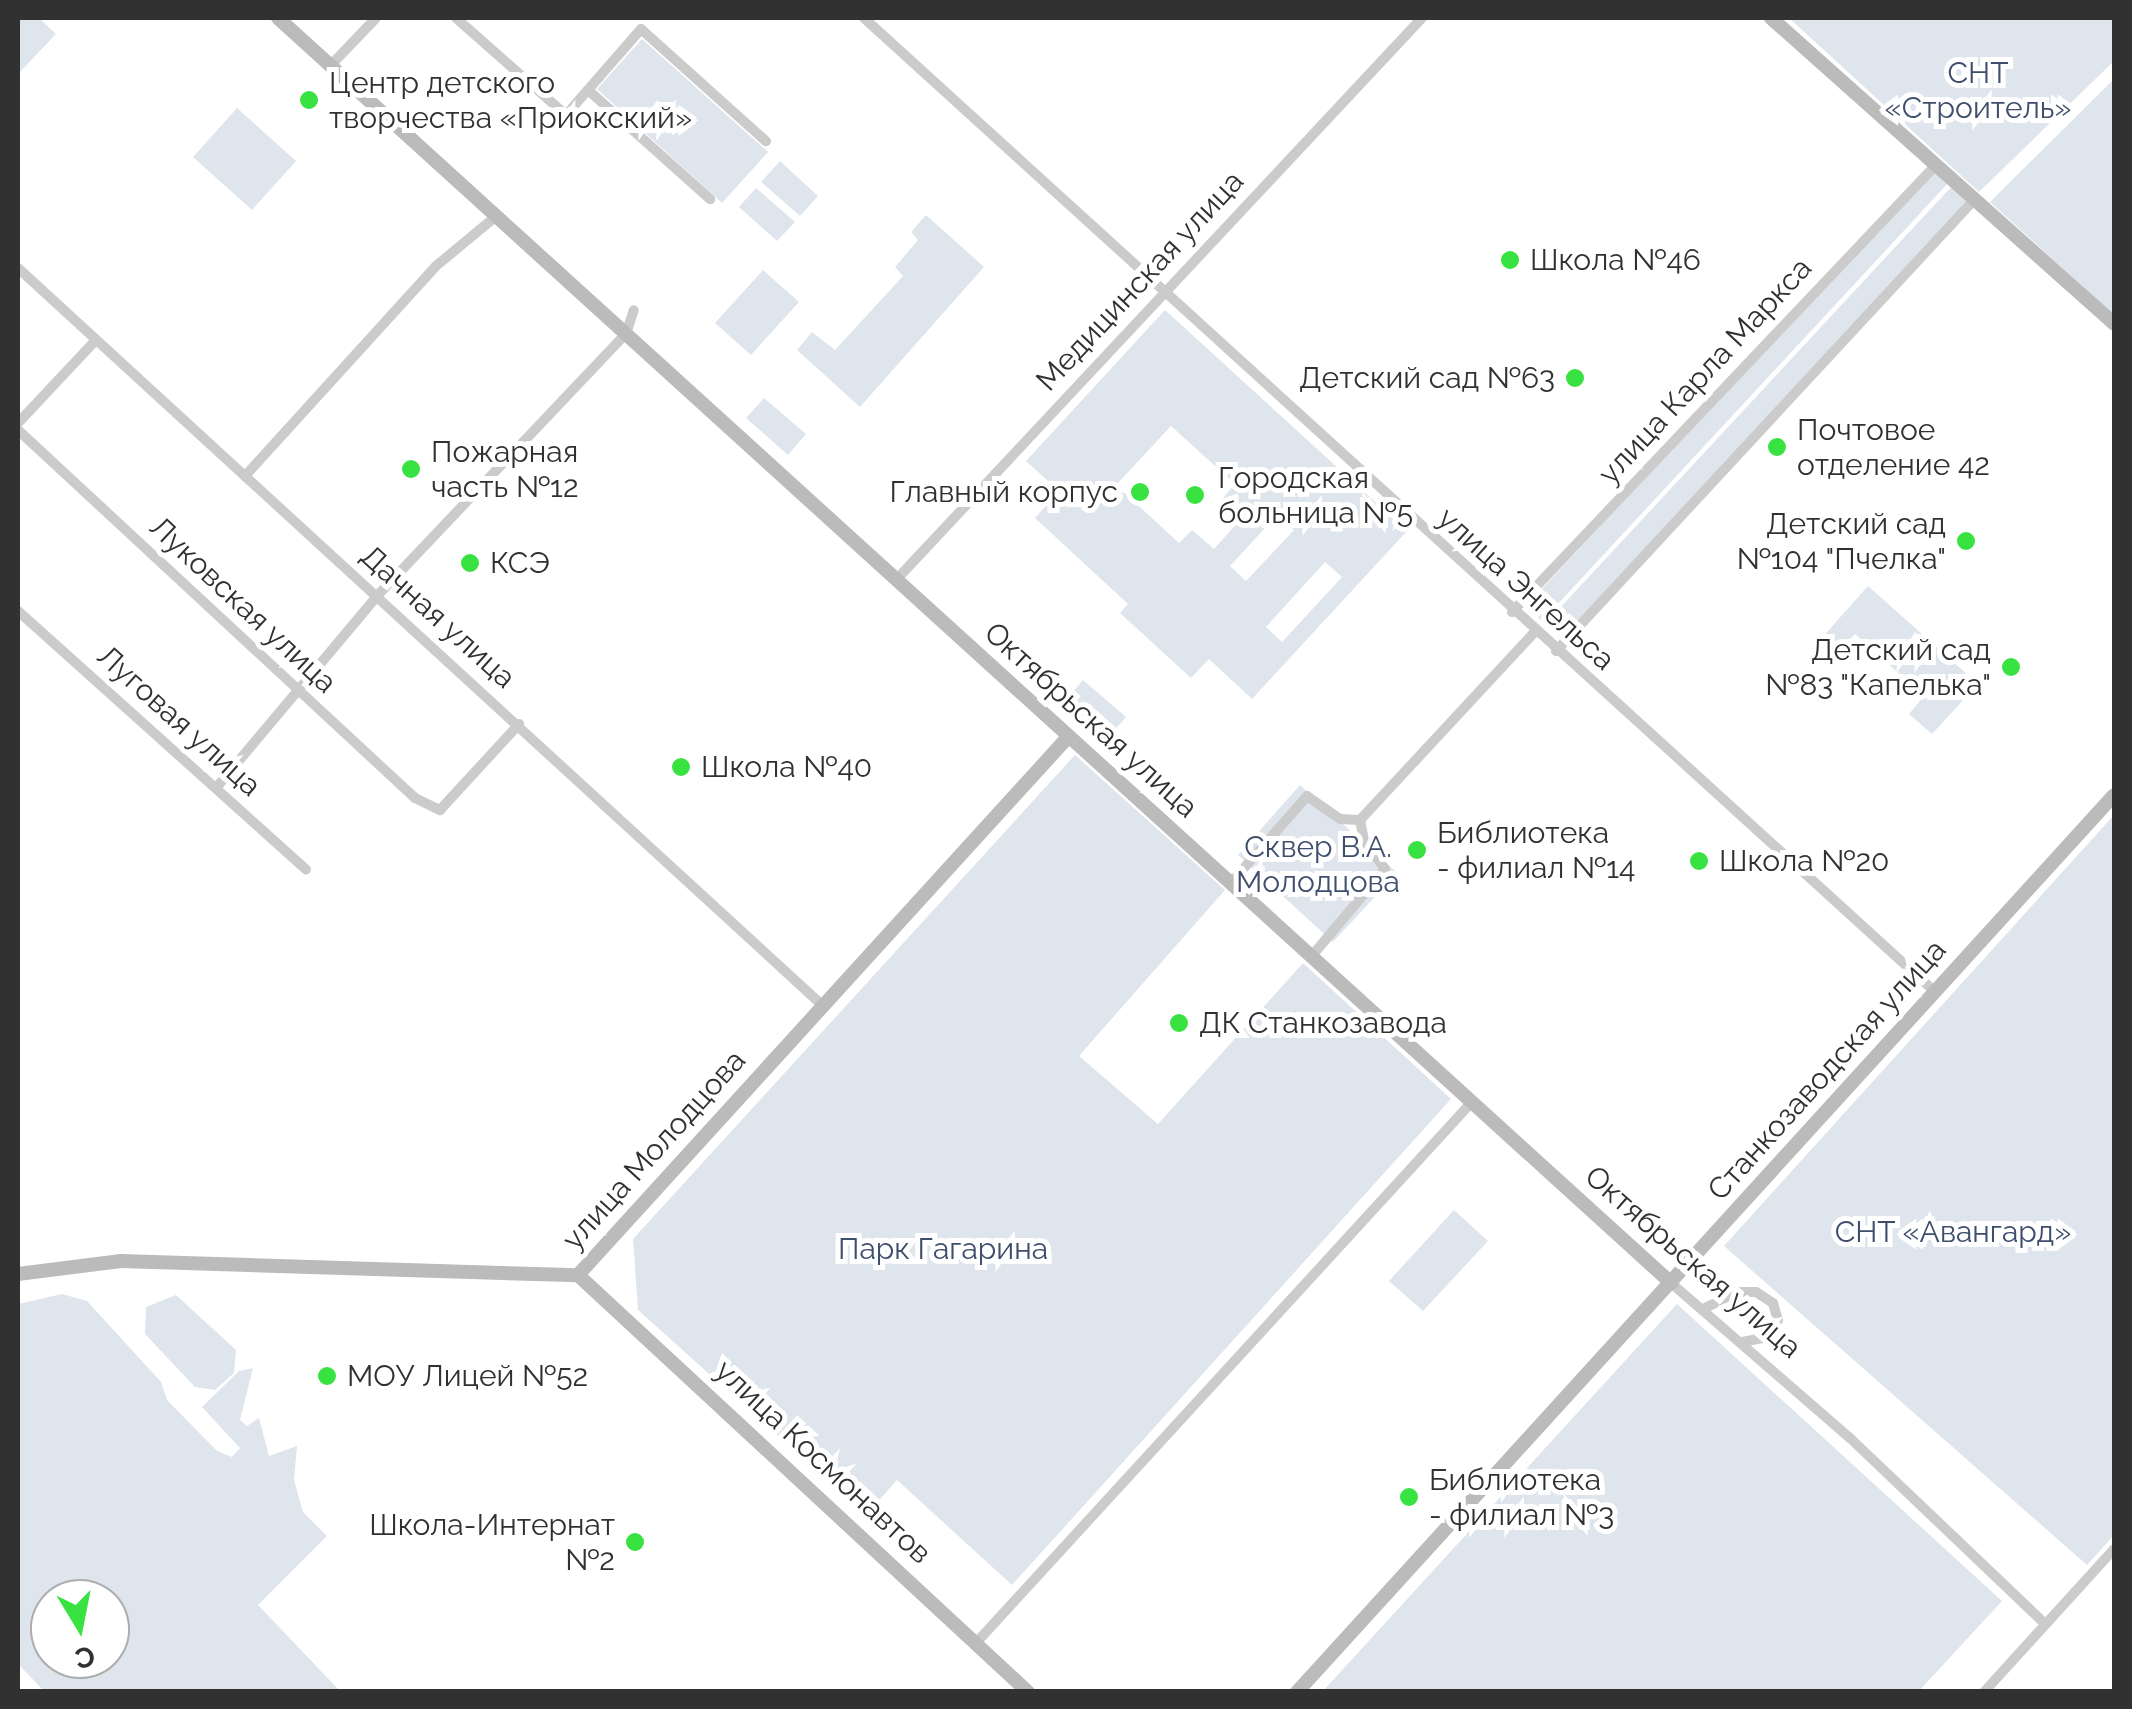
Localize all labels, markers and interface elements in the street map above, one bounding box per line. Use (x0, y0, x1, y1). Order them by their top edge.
park label: СНТ «Строитель» (1884, 55, 2072, 126)
place label: Центр детского творчества «Приокский» (329, 65, 692, 136)
marker: Центр детского творчества «Приокский» (298, 89, 320, 111)
street label: Медицинская улица (1029, 163, 1251, 399)
place label: Школа №46 (1530, 242, 1701, 278)
marker: Школа №46 (1499, 249, 1521, 271)
street label: улица Карла Маркса (1591, 250, 1819, 492)
place label: Детский сад №63 (1299, 360, 1555, 396)
marker: Детский сад №63 (1564, 367, 1586, 389)
place label: Почтовое отделение 42 (1797, 412, 1990, 482)
place label: Пожарная часть №12 (431, 434, 579, 504)
marker: Почтовое отделение 42 (1766, 436, 1788, 458)
marker: Пожарная часть №12 (400, 458, 422, 480)
place label: Городская больница №5 (1218, 460, 1413, 530)
place label: Главный корпус (889, 474, 1118, 510)
marker: Главный корпус (1127, 479, 1153, 505)
marker: Городская больница №5 (1182, 482, 1208, 508)
street label: улица Энгельса (1430, 500, 1622, 678)
place label: Детский сад №104 "Пчелка" (1736, 506, 1946, 576)
street label: Луковская улица (142, 509, 344, 701)
marker: Детский сад №104 "Пчелка" (1955, 530, 1977, 552)
street label: Дачная улица (353, 538, 523, 696)
place label: КСЭ (490, 545, 550, 581)
marker: КСЭ (459, 552, 481, 574)
street label: Октябрьская улица (977, 614, 1205, 826)
place label: Детский сад №83 "Капелька" (1765, 632, 1991, 702)
street label: Луговая улица (89, 638, 269, 804)
marker: Детский сад №83 "Капелька" (2000, 656, 2022, 678)
place label: Школа №40 (701, 749, 872, 785)
marker: Школа №40 (670, 756, 692, 778)
place label: Библиотека - филиал №14 (1437, 815, 1635, 886)
park label: Сквер В.А. Молодцова (1236, 829, 1400, 900)
marker: Библиотека - филиал №14 (1406, 839, 1428, 861)
place label: Школа №20 (1719, 843, 1889, 879)
marker: Школа №20 (1688, 850, 1710, 872)
street label: Станкозаводская улица (1700, 932, 1954, 1208)
place label: ДК Станкозавода (1199, 1005, 1447, 1041)
marker: ДК Станкозавода (1168, 1012, 1190, 1034)
street label: улица Молодцова (555, 1043, 753, 1257)
street label: Октябрьская улица (1577, 1158, 1809, 1366)
park label: СНТ «Авангард» (1834, 1214, 2072, 1250)
park label: Парк Гагарина (838, 1231, 1048, 1267)
street label: улица Космонавтов (708, 1353, 938, 1571)
place label: МОУ Лицей №52 (347, 1358, 588, 1394)
marker: МОУ Лицей №52 (316, 1365, 338, 1387)
place label: Библиотека - филиал №3 (1429, 1462, 1614, 1532)
marker: Библиотека - филиал №3 (1398, 1486, 1420, 1508)
place label: Школа-Интернат №2 (369, 1507, 615, 1578)
marker: Школа-Интернат №2 (624, 1531, 646, 1553)
north arrow (30, 1579, 130, 1679)
text: С (73, 1639, 97, 1675)

